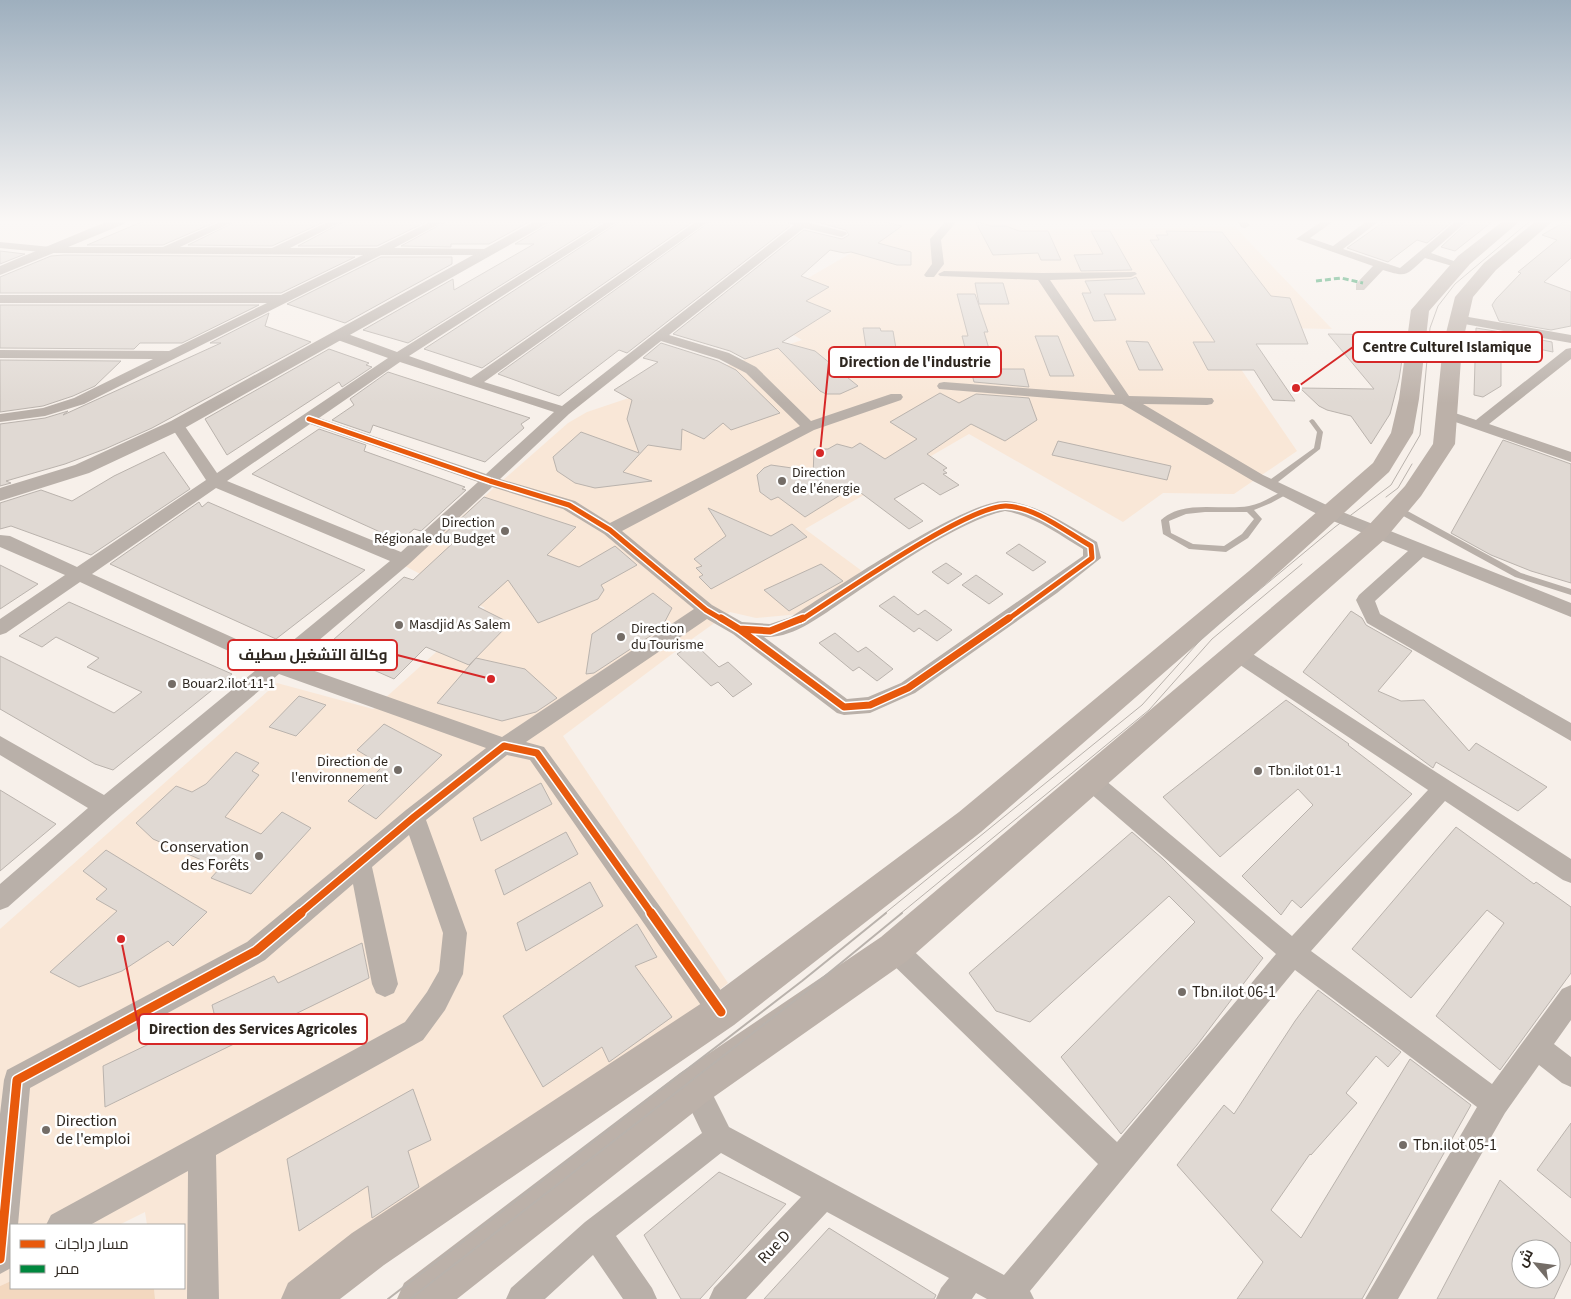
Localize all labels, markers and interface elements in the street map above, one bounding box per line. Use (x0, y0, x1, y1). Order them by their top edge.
callout: Centre Culturel Islamique (1353, 332, 1542, 362)
text: Centre Culturel Islamique (1362, 337, 1532, 358)
callout: Direction de l'industrie (829, 347, 1001, 377)
text: Direction de l'industrie (839, 352, 991, 373)
place label: Direction de l'énergie (792, 463, 860, 499)
marker: Direction de l'énergie (776, 475, 788, 487)
place label: Direction Régionale du Budget (374, 513, 495, 549)
marker: Direction Régionale du Budget (499, 525, 511, 537)
place label: Masdjid As Salem (409, 615, 511, 635)
marker: Masdjid As Salem (393, 619, 405, 631)
place label: Direction du Tourisme (631, 619, 704, 655)
marker: Direction du Tourisme (615, 631, 627, 643)
callout: وكالة التشغيل سطيف (228, 640, 397, 670)
text: وكالة التشغيل سطيف (239, 645, 388, 666)
place label: Bouar2.ilot 11-1 (182, 674, 275, 694)
marker: Bouar2.ilot 11-1 (166, 678, 178, 690)
place label: Direction de l'environnement (291, 752, 388, 788)
place label: Tbn.ilot 01-1 (1268, 761, 1342, 781)
marker: Direction de l'environnement (392, 764, 404, 776)
marker: Tbn.ilot 01-1 (1252, 765, 1264, 777)
place label: Conservation des Forêts (160, 836, 249, 876)
marker: Conservation des Forêts (253, 850, 265, 862)
place label: Tbn.ilot 06-1 (1192, 981, 1276, 1003)
marker: Tbn.ilot 06-1 (1176, 986, 1188, 998)
callout: Direction des Services Agricoles (139, 1014, 367, 1044)
text: Direction des Services Agricoles (149, 1019, 358, 1040)
place label: Direction de l'emploi (56, 1110, 130, 1150)
marker: Direction de l'emploi (40, 1124, 52, 1136)
place label: Tbn.ilot 05-1 (1413, 1134, 1497, 1156)
marker: Tbn.ilot 05-1 (1397, 1139, 1409, 1151)
legend (10, 1224, 185, 1289)
street label: Rue D (753, 1225, 795, 1269)
text: مسار دراجات (55, 1234, 129, 1255)
north arrow (1511, 1239, 1561, 1289)
text: ش (1512, 1245, 1539, 1271)
text: ممر (54, 1259, 79, 1280)

